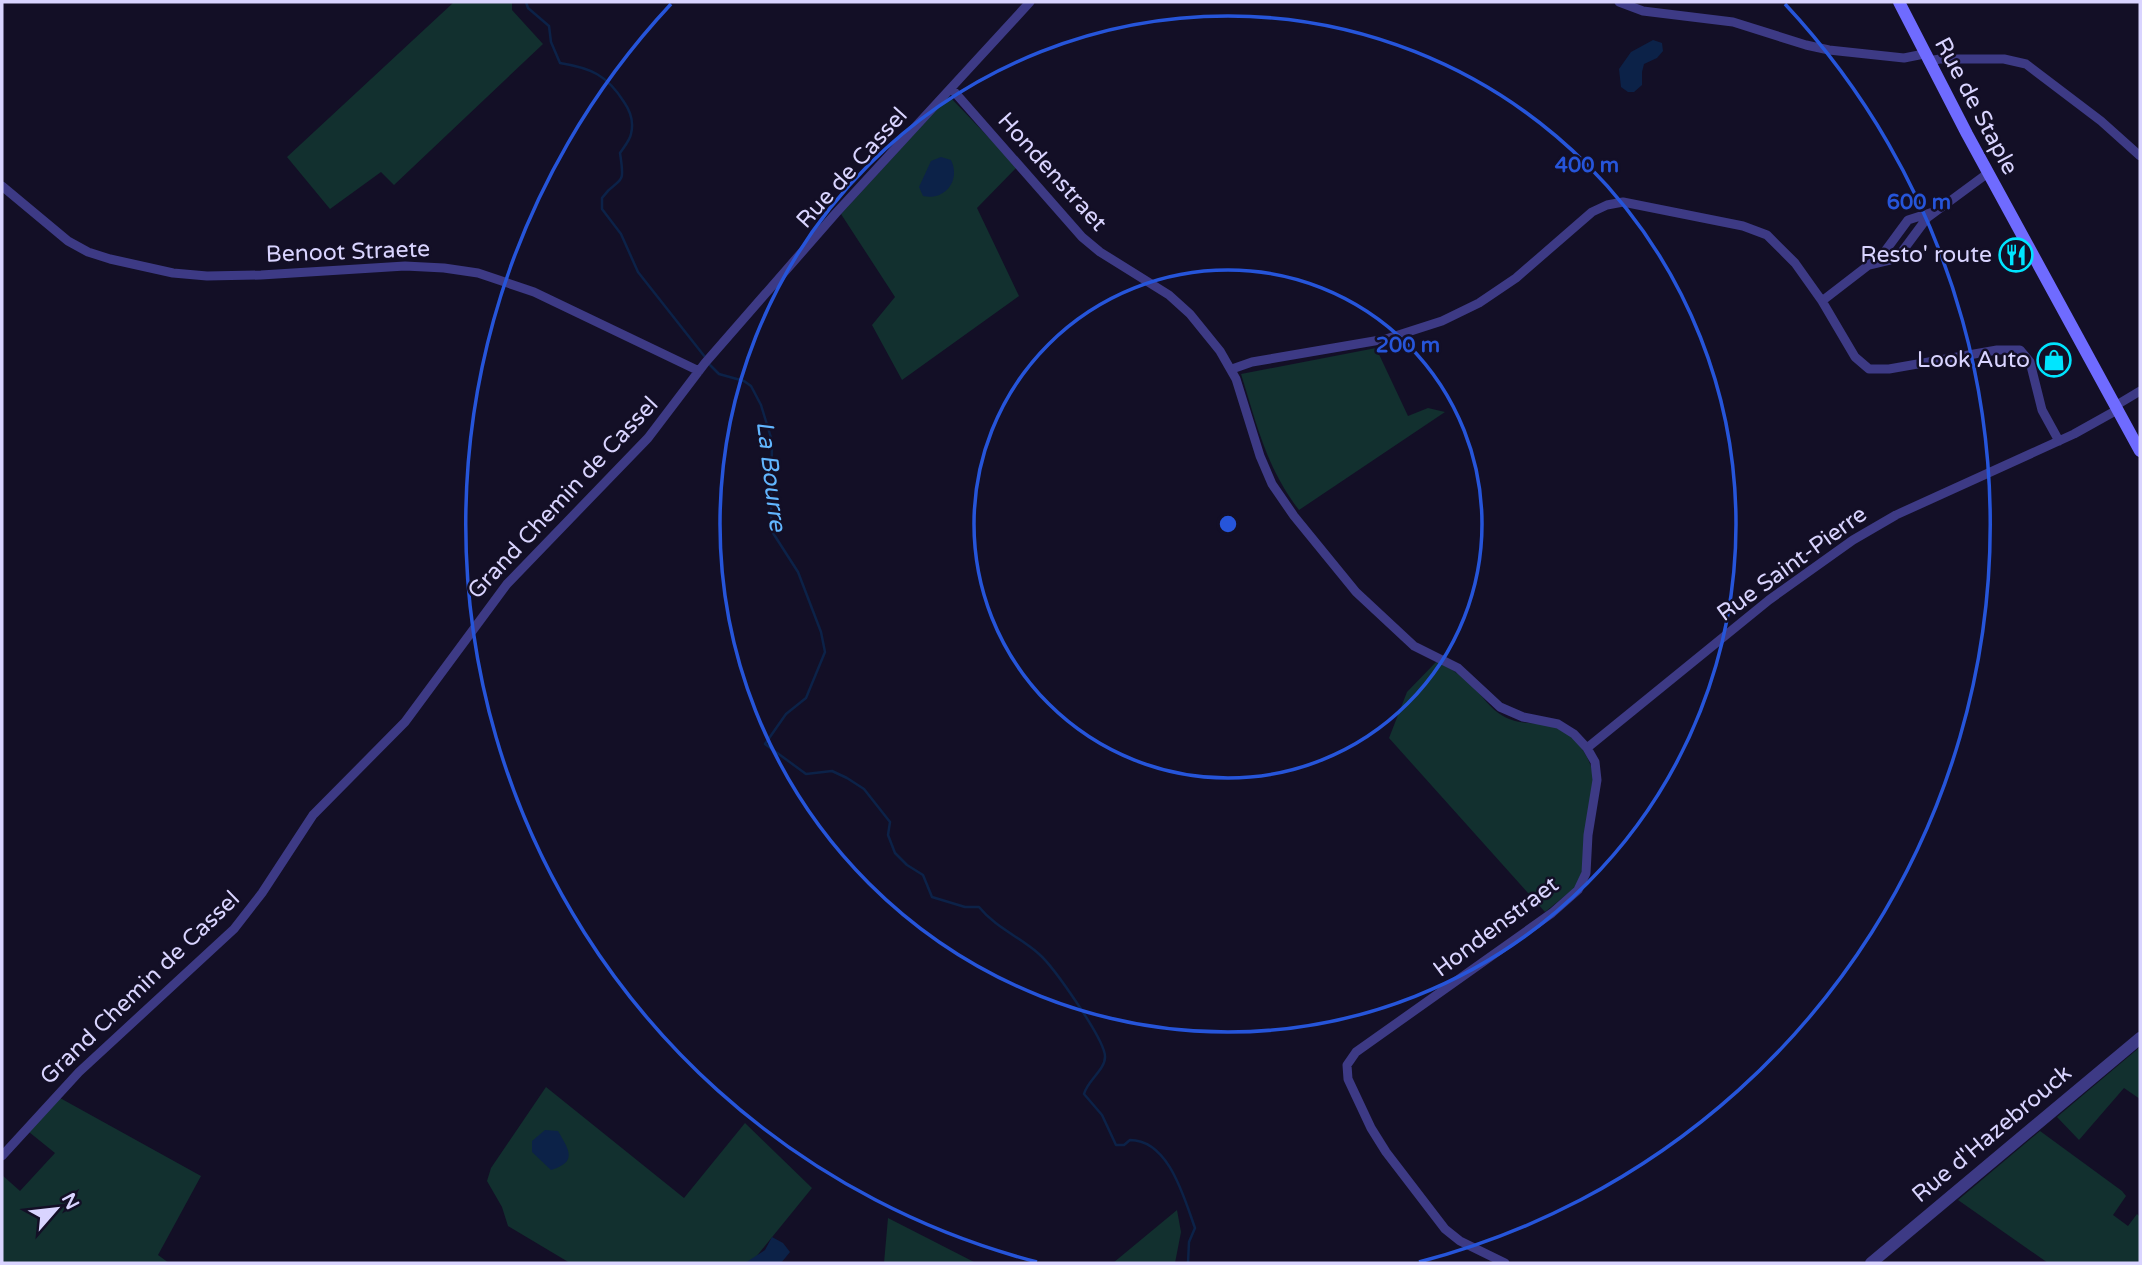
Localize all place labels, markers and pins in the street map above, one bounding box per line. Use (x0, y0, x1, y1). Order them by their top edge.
restaurant icon: Resto' route (1997, 236, 2035, 274)
place label: Resto' route (1860, 241, 1992, 269)
shop icon: Look Auto (2035, 341, 2073, 379)
place label: Look Auto (1917, 346, 2030, 374)
centre of rings (1216, 512, 1240, 536)

